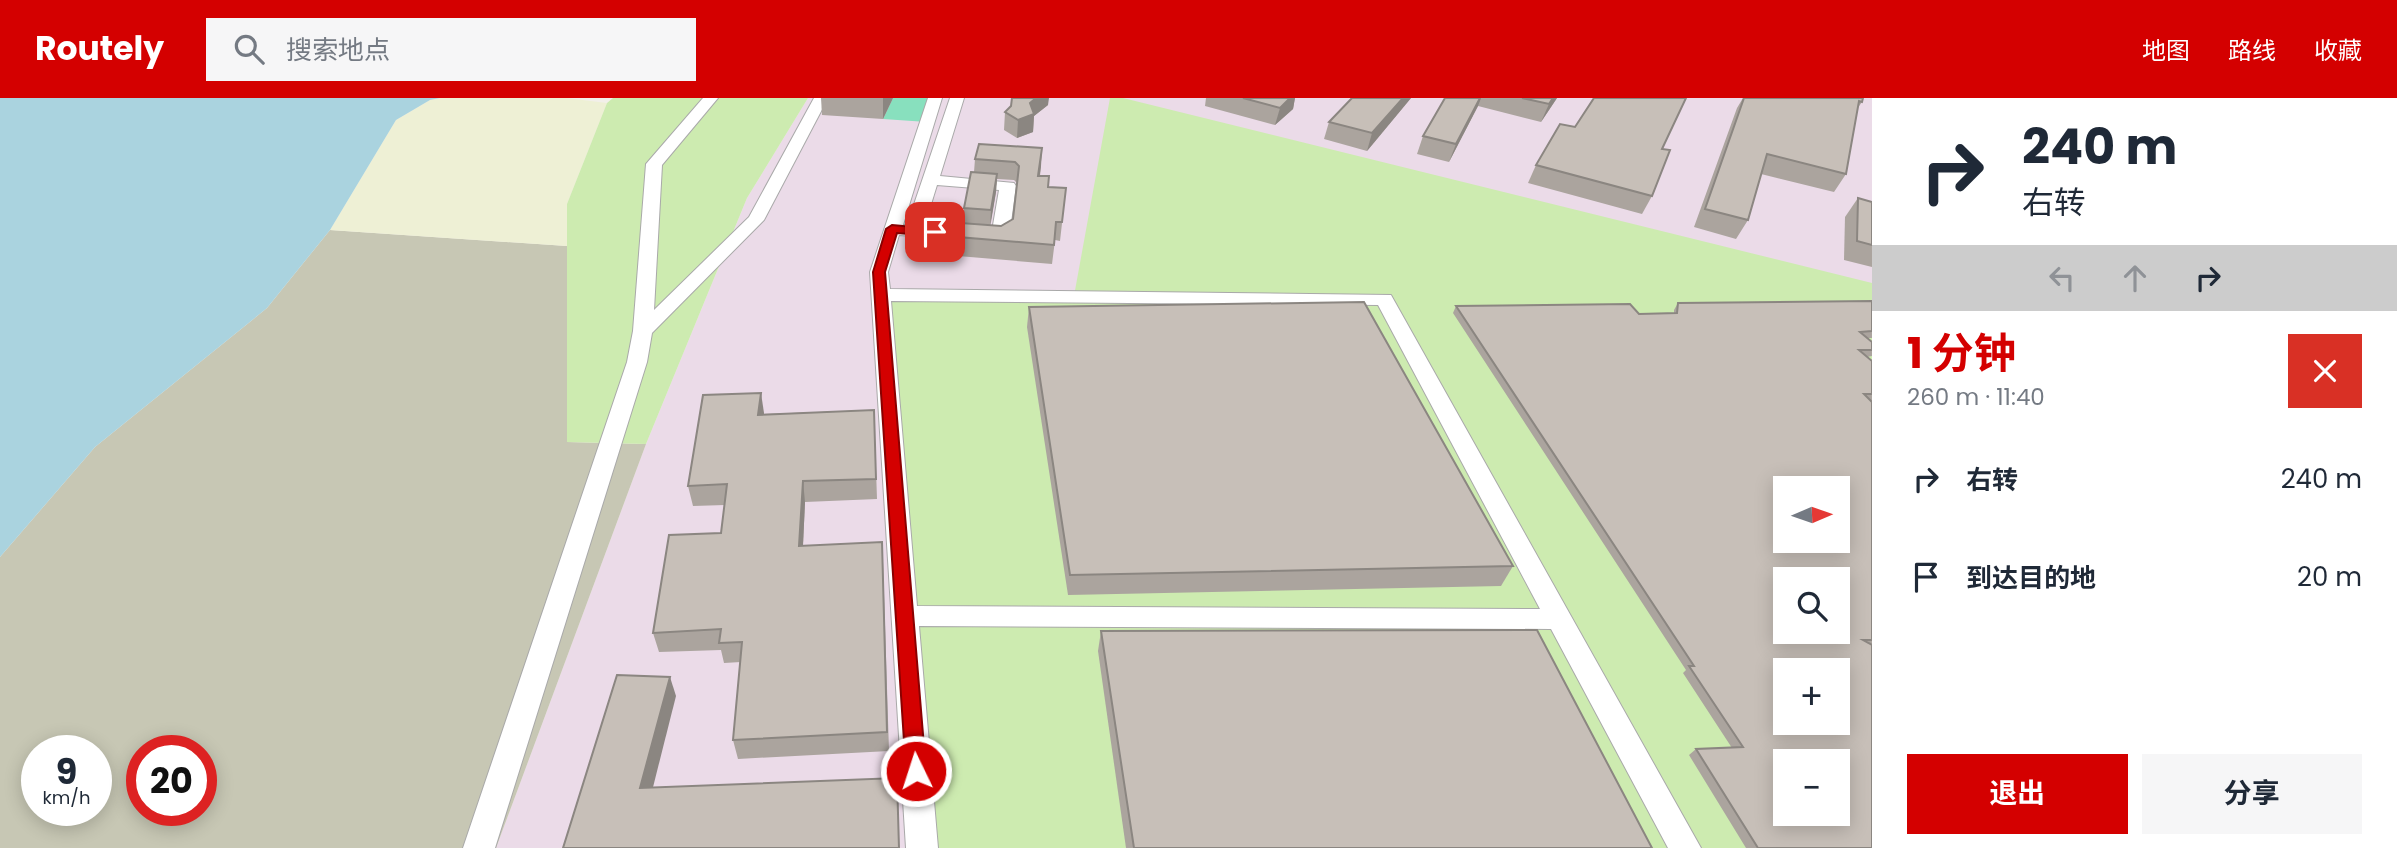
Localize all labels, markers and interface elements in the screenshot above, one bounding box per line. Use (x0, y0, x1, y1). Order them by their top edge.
search box (206, 18, 696, 81)
text: Routely (35, 25, 164, 72)
icon: search (230, 30, 268, 68)
text: 搜索地点 (286, 32, 390, 68)
text: 地图 (2142, 34, 2190, 67)
text: 路线 (2228, 34, 2276, 67)
text: 收藏 (2314, 34, 2362, 67)
text: 240 m (2022, 113, 2177, 181)
icon: right (1907, 126, 1998, 217)
text: 右转 (2022, 180, 2086, 225)
pin (905, 202, 965, 262)
icon: arrive (916, 213, 954, 251)
icon: left (2043, 259, 2081, 297)
icon: ahead (2116, 259, 2154, 297)
icon: right (2189, 259, 2227, 297)
text: 1 分钟 (1907, 324, 2016, 383)
button: close (2288, 334, 2362, 408)
text: 260 m · 11:40 (1907, 381, 2045, 413)
icon: right (1907, 460, 1945, 498)
text: 240 m (2281, 461, 2362, 497)
text: 右转 (1966, 462, 2018, 498)
north arrow (1773, 476, 1850, 553)
map controls (1773, 476, 1850, 826)
icon: arrive (1907, 558, 1945, 596)
text: 20 m (2297, 559, 2362, 595)
text: 到达目的地 (1966, 560, 2096, 596)
button: search (1773, 567, 1850, 644)
button: + (1773, 658, 1850, 735)
position arrow (879, 734, 953, 808)
speed limit sign: 20 (126, 735, 217, 826)
text: 9 (56, 747, 77, 796)
button: − (1773, 749, 1850, 826)
button: 退出 (1907, 754, 2128, 834)
button: 分享 (2142, 754, 2362, 834)
text: km/h (43, 785, 90, 810)

